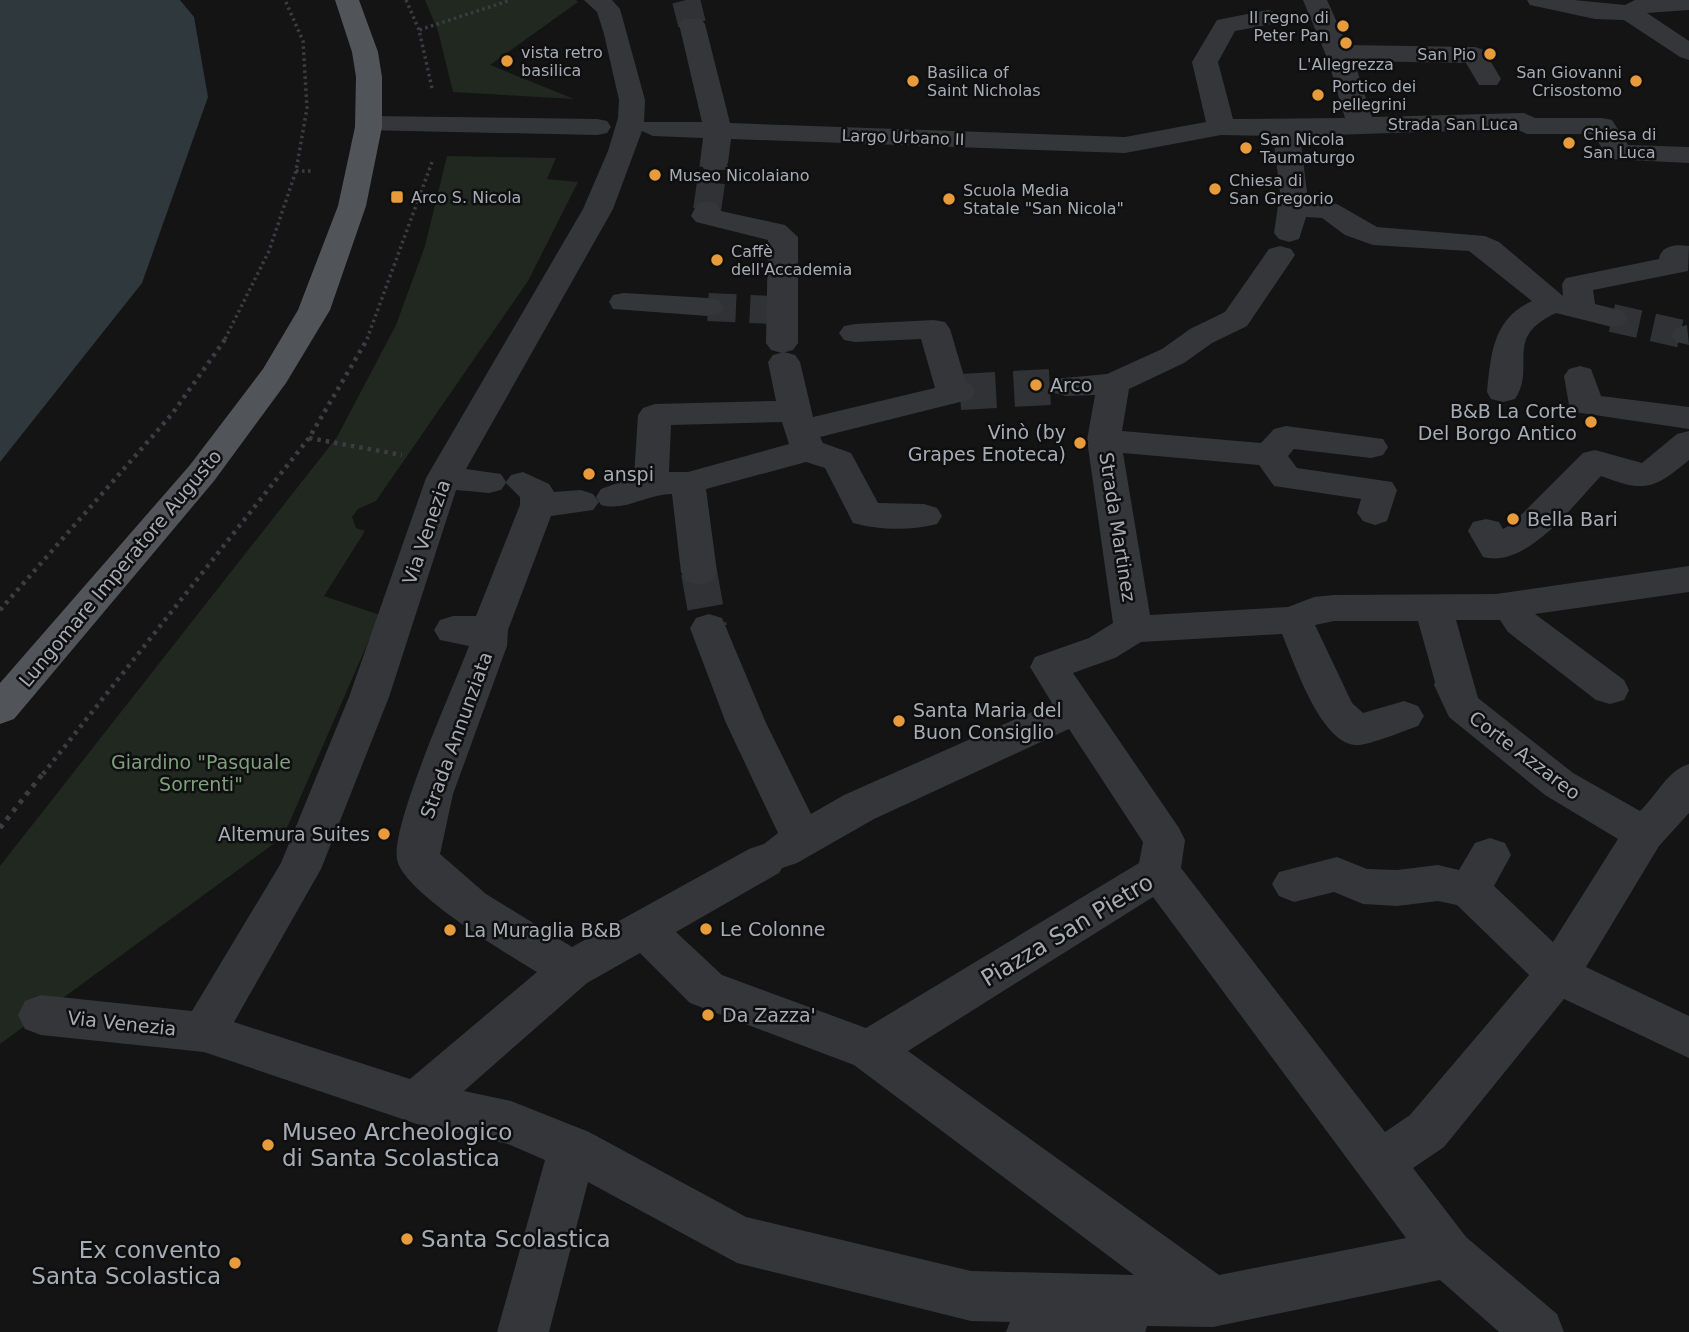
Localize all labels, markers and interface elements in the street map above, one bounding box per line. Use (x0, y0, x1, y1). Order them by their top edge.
place label: Il regno di Peter Pan (1249, 8, 1329, 45)
marker: Il regno di Peter Pan (1335, 18, 1351, 34)
marker: L'Allegrezza (1338, 35, 1354, 51)
place label: vista retro basilica (521, 43, 603, 80)
place label: San Pio (1417, 45, 1476, 64)
marker: San Pio (1482, 46, 1498, 62)
marker: vista retro basilica (499, 53, 515, 69)
place label: L'Allegrezza (1298, 55, 1394, 74)
place label: Basilica of Saint Nicholas (927, 63, 1041, 100)
place label: San Giovanni Crisostomo (1516, 63, 1622, 100)
marker: Basilica of Saint Nicholas (905, 73, 921, 89)
marker: San Giovanni Crisostomo (1628, 73, 1644, 89)
place label: Portico dei pellegrini (1332, 77, 1416, 114)
marker: Portico dei pellegrini (1310, 87, 1326, 103)
street label: Strada San Luca (1388, 115, 1518, 134)
place label: Chiesa di San Luca (1583, 125, 1656, 162)
street label: Largo Urbano II (841, 126, 965, 149)
place label: San Nicola Taumaturgo (1259, 130, 1355, 167)
marker: Chiesa di San Luca (1561, 135, 1577, 151)
marker: San Nicola Taumaturgo (1238, 140, 1254, 156)
place label: Museo Nicolaiano (669, 166, 809, 185)
marker: Museo Nicolaiano (647, 167, 663, 183)
place label: Chiesa di San Gregorio (1229, 171, 1333, 208)
place label: Scuola Media Statale "San Nicola" (963, 181, 1124, 218)
marker: Chiesa di San Gregorio (1207, 181, 1223, 197)
place label: Arco S. Nicola (411, 188, 521, 207)
marker: Arco S. Nicola (389, 189, 405, 205)
marker: Scuola Media Statale "San Nicola" (941, 191, 957, 207)
place label: Caffè dell'Accademia (731, 242, 852, 279)
marker: Caffè dell'Accademia (709, 252, 725, 268)
place label: Arco (1050, 374, 1092, 396)
marker: Arco (1028, 377, 1044, 393)
place label: B&B La Corte Del Borgo Antico (1418, 400, 1577, 444)
marker: B&B La Corte Del Borgo Antico (1583, 414, 1599, 430)
place label: Vinò (by Grapes Enoteca) (908, 421, 1066, 465)
marker: Vinò (by Grapes Enoteca) (1072, 435, 1088, 451)
street label: Lungomare Imperatore Augusto (14, 445, 226, 691)
street label: Strada Martinez (1095, 451, 1141, 603)
place label: anspi (603, 463, 654, 485)
marker: anspi (581, 466, 597, 482)
street label: Via Venezia (398, 477, 454, 587)
place label: Bella Bari (1527, 508, 1618, 530)
marker: Bella Bari (1505, 511, 1521, 527)
street label: Strada Annunziata (416, 649, 496, 821)
place label: Santa Maria del Buon Consiglio (913, 699, 1062, 743)
street label: Corte Azzareo (1465, 706, 1585, 804)
marker: Santa Maria del Buon Consiglio (891, 713, 907, 729)
park label: Giardino "Pasquale Sorrenti" (111, 751, 291, 795)
place label: Altemura Suites (218, 823, 370, 845)
marker: Altemura Suites (376, 826, 392, 842)
street label: Piazza San Pietro (976, 868, 1158, 992)
place label: Le Colonne (720, 918, 826, 940)
place label: La Muraglia B&B (464, 919, 621, 941)
marker: Le Colonne (698, 921, 714, 937)
marker: La Muraglia B&B (442, 922, 458, 938)
place label: Da Zazza' (722, 1004, 816, 1026)
street label: Via Venezia (66, 1006, 178, 1040)
marker: Da Zazza' (700, 1007, 716, 1023)
place label: Museo Archeologico di Santa Scolastica (282, 1119, 512, 1171)
marker: Museo Archeologico di Santa Scolastica (260, 1137, 276, 1153)
place label: Santa Scolastica (421, 1226, 611, 1252)
marker: Santa Scolastica (399, 1231, 415, 1247)
place label: Ex convento Santa Scolastica (31, 1237, 221, 1289)
marker: Ex convento Santa Scolastica (227, 1255, 243, 1271)

